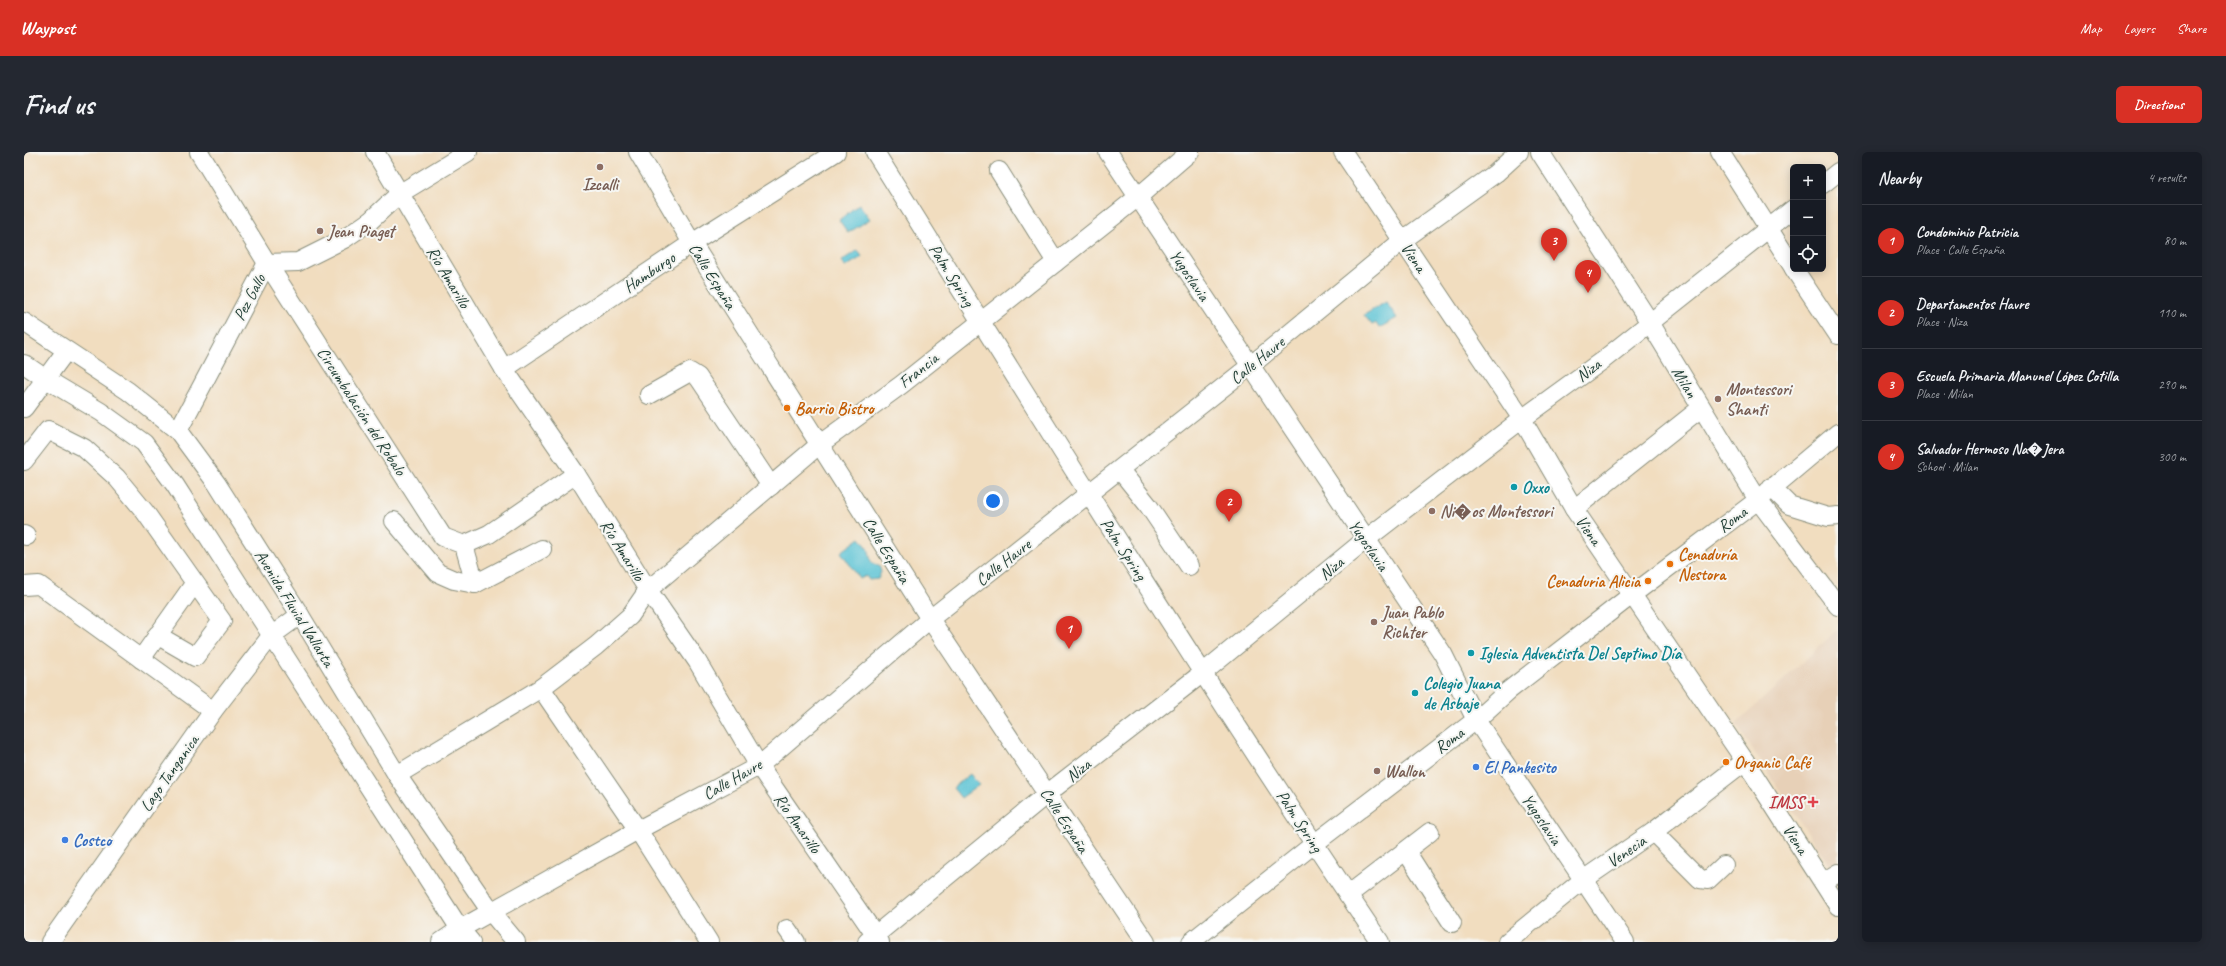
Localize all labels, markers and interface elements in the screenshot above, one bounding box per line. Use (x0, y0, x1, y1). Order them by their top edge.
text: Waypost (20, 16, 75, 40)
text: Map (2080, 20, 2102, 37)
text: Layers (2124, 20, 2155, 37)
text: Share (2177, 20, 2206, 37)
button: Directions (2116, 86, 2202, 123)
text: Find us (24, 87, 94, 122)
marker: Izcalli (595, 162, 605, 172)
map controls (1790, 164, 1826, 272)
button: + (1790, 164, 1826, 200)
text: Nearby (1878, 168, 1921, 189)
text: 4 results (2148, 170, 2186, 186)
place label: Izcalli (582, 174, 621, 195)
button: − (1790, 200, 1826, 236)
place label: Jean Piaget (327, 221, 397, 242)
text: Condominio Patricia (1916, 223, 2018, 242)
marker: Jean Piaget (315, 226, 325, 236)
pin: 3 (1541, 228, 1567, 261)
text: 1 (1888, 233, 1894, 249)
text: 80 m (2164, 233, 2186, 249)
button: locate (1790, 236, 1826, 272)
street label: Viena (1396, 238, 1432, 278)
street label: Calle España (684, 239, 742, 315)
street label: Palm Spring (924, 240, 979, 311)
text: Place · Calle España (1916, 242, 2004, 258)
street label: Río Amarillo (422, 243, 476, 313)
street label: Yugoslavia (1165, 246, 1215, 306)
street label: Hamburgo (619, 247, 680, 297)
pin: 4 (1575, 260, 1601, 293)
street label: Pez Gallo (229, 270, 271, 324)
text: Departamentos Havre (1916, 295, 2028, 314)
text: 2 (1888, 305, 1894, 321)
text: 110 m (2158, 305, 2186, 321)
text: Place · Niza (1916, 314, 1967, 330)
street label: Calle Havre (1226, 331, 1290, 389)
street label: Circumbalación del Robalo (312, 343, 411, 480)
street label: Francia (894, 347, 944, 393)
street label: Niza (1572, 354, 1606, 387)
street label: Milan (1667, 363, 1702, 402)
text: Escuela Primaria Manunel López Cotilla (1916, 367, 2118, 386)
text: 3 (1888, 377, 1894, 393)
text: 290 m (2158, 377, 2186, 393)
place label: Montessori Shanti (1726, 379, 1794, 420)
text: Place · Milan (1916, 386, 1973, 402)
marker: Montessori Shanti (1713, 394, 1723, 404)
place label: Barrio Bistro (795, 398, 875, 419)
marker: Barrio Bistro (782, 403, 792, 413)
text: Salvador Hermoso Na�Jera (1916, 440, 2064, 459)
text: 4 (1888, 449, 1894, 465)
text: 300 m (2158, 449, 2186, 465)
text: School · Milan (1916, 459, 1978, 475)
place label: Oxxo (1522, 477, 1551, 498)
marker: Oxxo (1509, 482, 1519, 492)
pin: 2 (1216, 489, 1242, 522)
your location (983, 491, 1003, 511)
place label: Ni�os Montessori (1440, 501, 1555, 522)
street label: Roma (1713, 501, 1752, 537)
marker: Ni�os Montessori (1427, 506, 1437, 516)
street label: Viena (1571, 511, 1607, 551)
street label: Calle España (858, 513, 916, 589)
street label: Palm Spring (1096, 514, 1152, 585)
street label: Río Amarillo (596, 516, 650, 586)
street label: Yugoslavia (1344, 516, 1394, 576)
street label: Calle Havre (971, 533, 1036, 591)
place label: Cenaduría Nestora (1678, 544, 1738, 585)
street label: Avenida Fluvial Vallarta (250, 546, 340, 673)
street label: Niza (1315, 551, 1349, 585)
marker: Cenaduría Nestora (1665, 559, 1675, 569)
place label: Cenaduria Alicia (1546, 571, 1642, 592)
marker: Cenaduria Alicia (1643, 576, 1653, 586)
place label: Juan Pablo Richter (1381, 602, 1445, 643)
pin: 1 (1056, 616, 1082, 649)
marker: Juan Pablo Richter (1369, 617, 1379, 627)
place label: Iglesia Adventista Del Septimo Día (1479, 643, 1683, 664)
marker: Iglesia Adventista Del Septimo Día (1466, 648, 1476, 658)
place label: Colegio Juana de Asbaje (1423, 673, 1501, 714)
marker: Colegio Juana de Asbaje (1410, 688, 1420, 698)
street label: Roma (1430, 722, 1469, 758)
street label: Lago Tanganica (135, 729, 205, 816)
place label: Organic Café (1734, 752, 1812, 773)
street label: Calle Havre (699, 753, 767, 805)
street label: Niza (1062, 753, 1096, 787)
place label: El Pankesito (1484, 757, 1558, 778)
marker: Organic Café (1721, 757, 1731, 767)
place label: Wallon (1385, 761, 1426, 782)
marker: El Pankesito (1471, 762, 1481, 772)
marker: Wallon (1372, 766, 1382, 776)
street label: Calle España (1036, 783, 1094, 858)
street label: Palm Spring (1272, 786, 1328, 857)
street label: Río Amarillo (769, 789, 826, 858)
street label: Yugoslavia (1517, 790, 1567, 850)
place label: IMSS (1768, 792, 1807, 813)
marker: IMSS (1807, 796, 1819, 808)
street label: Viena (1778, 820, 1814, 860)
place label: Costco (73, 830, 113, 851)
street label: Venecia (1603, 830, 1651, 872)
marker: Costco (60, 835, 70, 845)

